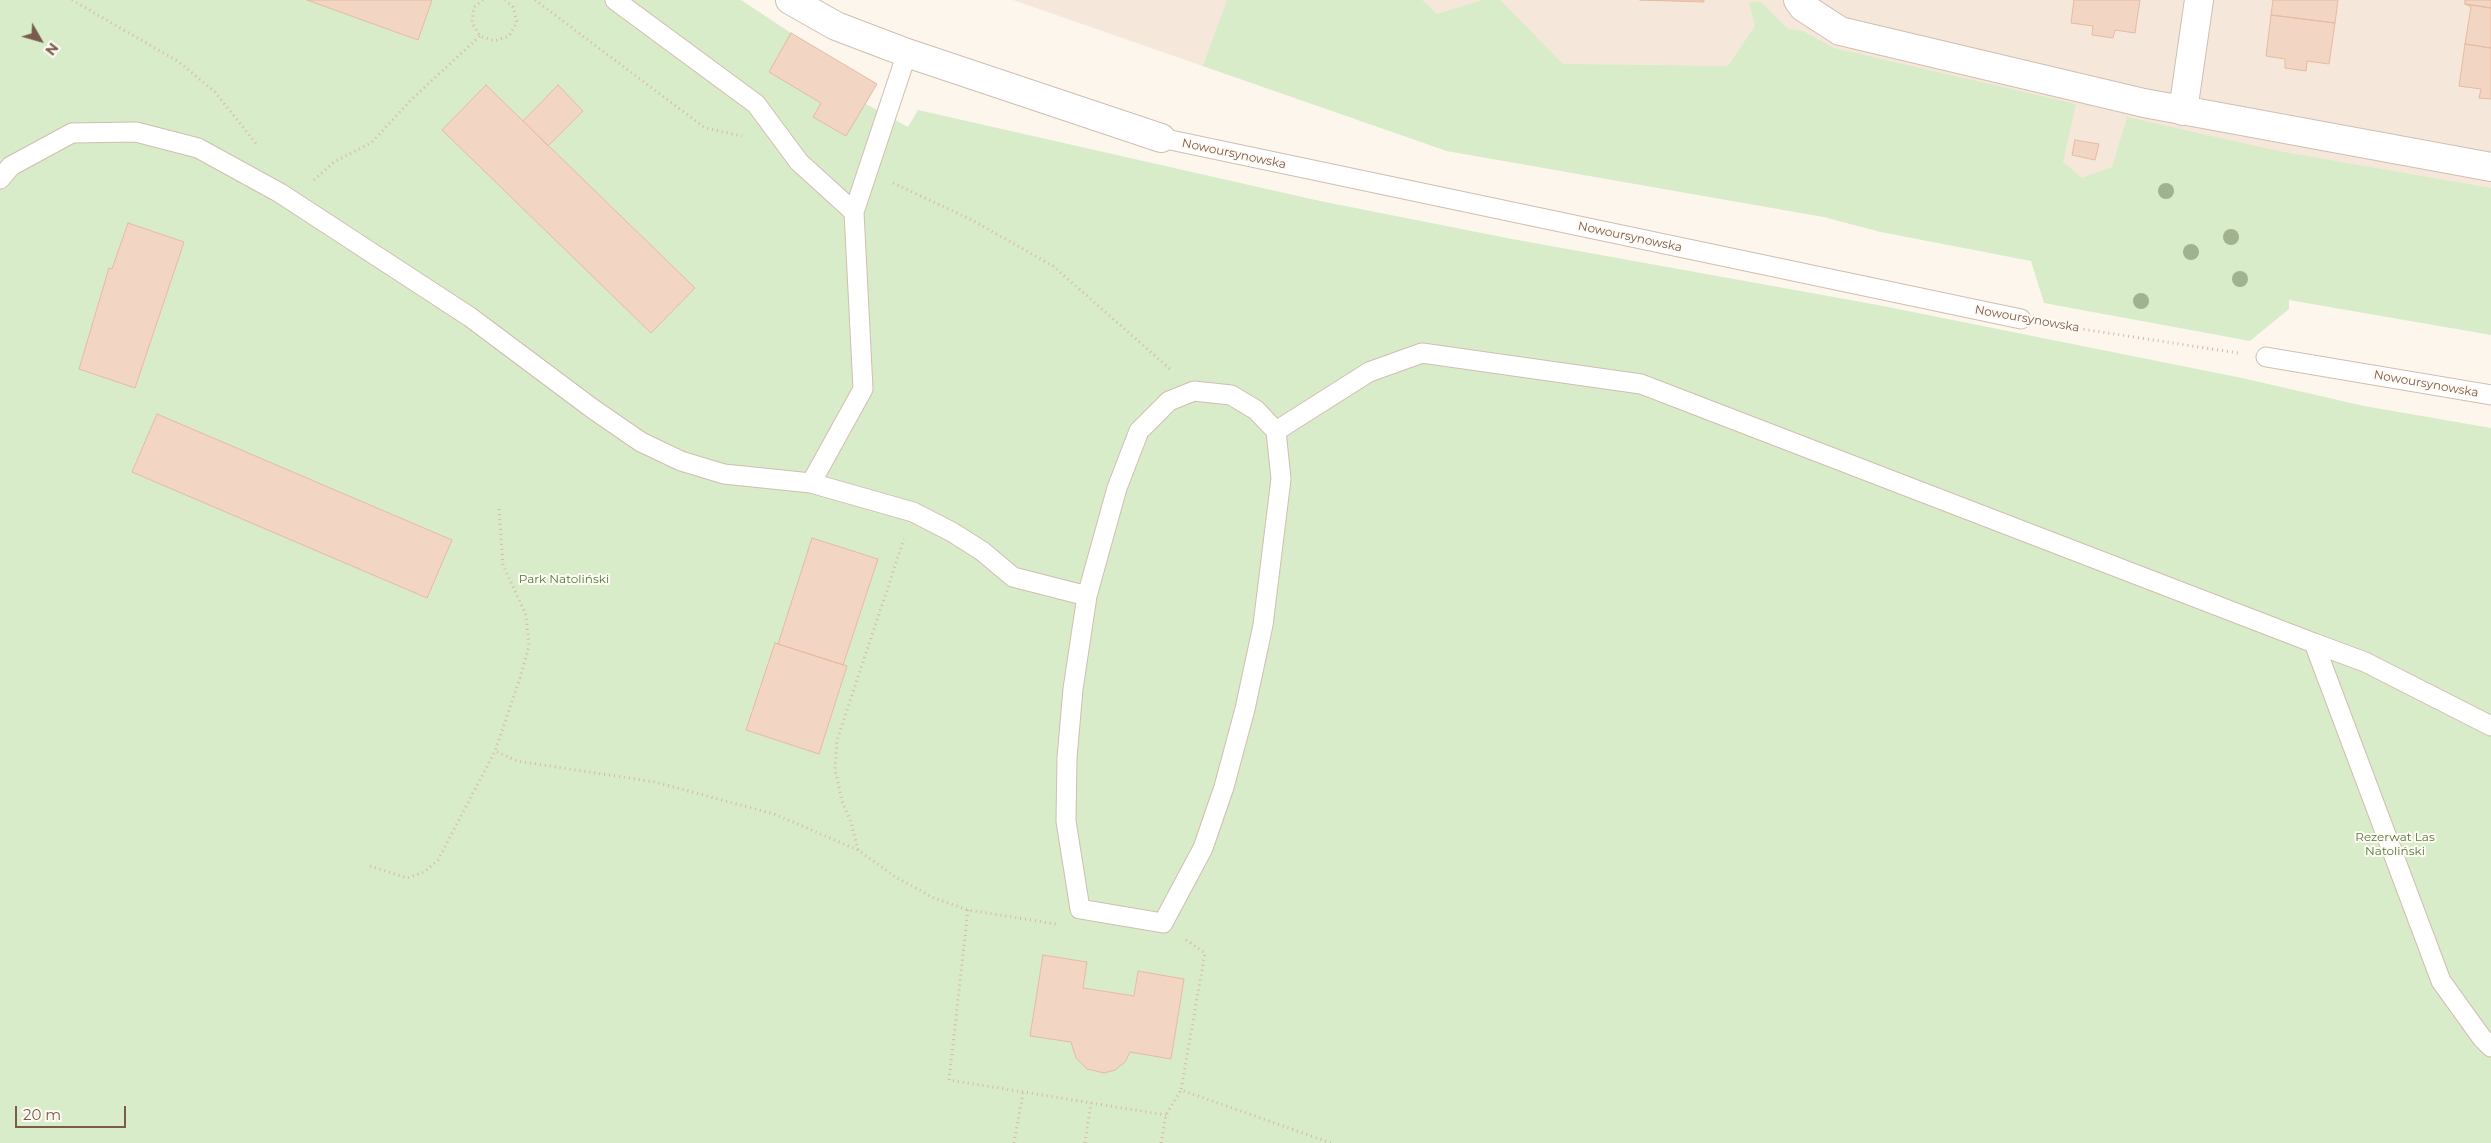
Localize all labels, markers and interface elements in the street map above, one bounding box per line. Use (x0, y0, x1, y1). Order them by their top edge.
north arrow (15, 15, 65, 65)
text: N (41, 39, 62, 59)
street label: Nowoursynowska (1181, 136, 1287, 172)
street label: Nowoursynowska (1577, 219, 1683, 255)
street label: Nowoursynowska (1973, 303, 2081, 335)
street label: Nowoursynowska (2372, 368, 2480, 400)
park label: Park Natoliński (519, 572, 609, 586)
park label: Rezerwat Las Natoliński (2355, 830, 2435, 858)
scale bar (18, 1096, 129, 1128)
text: 20 m (23, 1105, 61, 1124)

